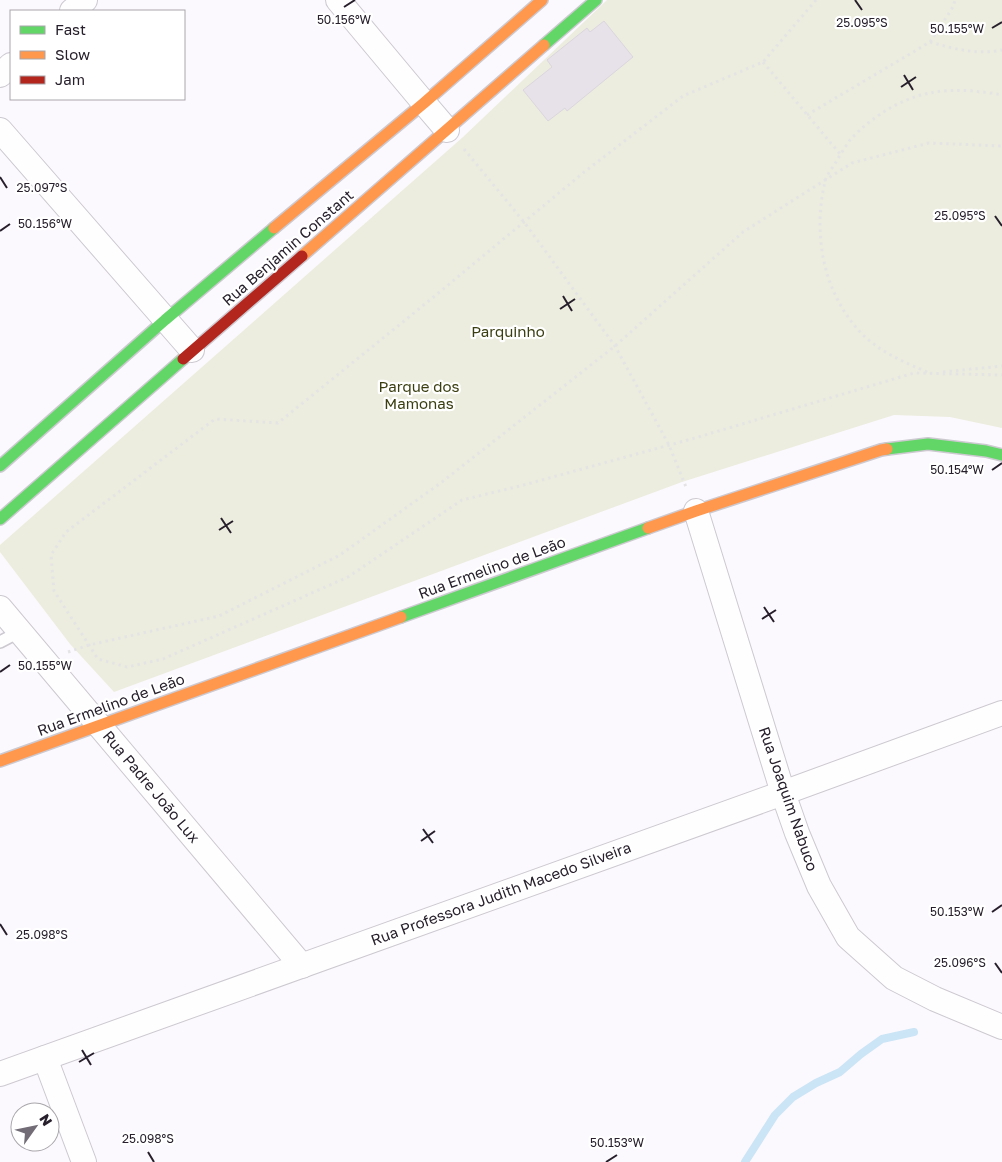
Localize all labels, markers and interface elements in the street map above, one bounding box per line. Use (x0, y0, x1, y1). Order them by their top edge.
legend (10, 10, 185, 100)
text: 50.156°W (317, 12, 372, 27)
text: 25.095°S (836, 15, 888, 30)
text: Fast (55, 20, 86, 38)
text: 50.155°W (930, 21, 984, 36)
text: Slow (55, 45, 90, 63)
text: Jam (55, 70, 85, 88)
text: 25.097°S (17, 180, 68, 195)
street label: Rua Benjamin Constant (218, 185, 357, 309)
text: 25.095°S (934, 208, 986, 223)
text: 50.156°W (18, 216, 73, 231)
park label: Parquinho (471, 322, 545, 340)
park label: Parque dos Mamonas (379, 377, 459, 412)
text: 50.154°W (930, 462, 984, 477)
street label: Rua Ermelino de Leão (416, 532, 568, 602)
text: 50.155°W (18, 658, 72, 673)
street label: Rua Ermelino de Leão (35, 669, 187, 739)
street label: Rua Joaquim Nabuco (756, 724, 822, 873)
street label: Rua Padre João Lux (100, 727, 204, 846)
street label: Rua Professora Judith Macedo Silveira (368, 838, 633, 949)
text: 50.153°W (930, 904, 984, 919)
text: 25.098°S (16, 927, 68, 942)
text: 25.096°S (934, 955, 986, 970)
north arrow (10, 1102, 60, 1152)
text: N (36, 1111, 56, 1129)
text: 25.098°S (122, 1131, 174, 1146)
text: 50.153°W (590, 1135, 644, 1150)

